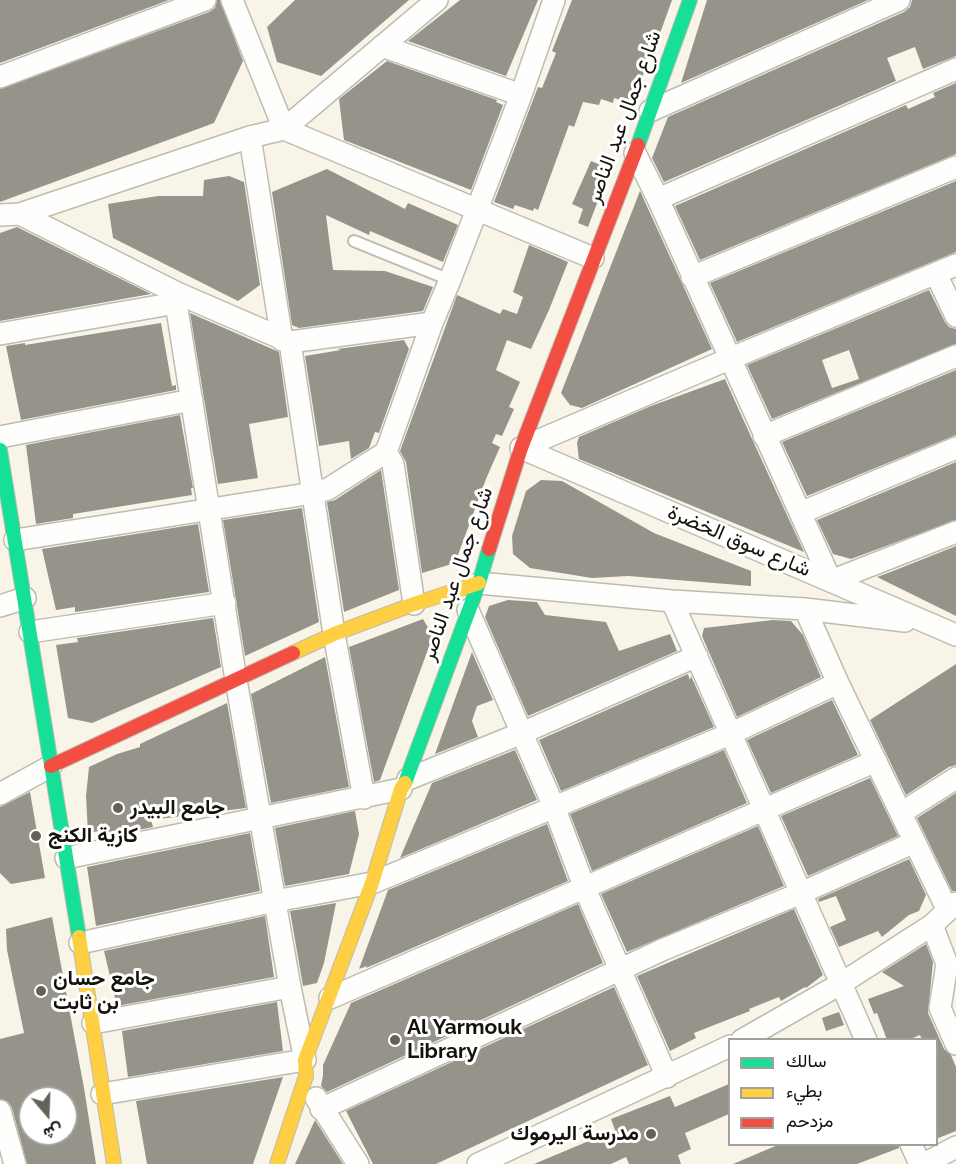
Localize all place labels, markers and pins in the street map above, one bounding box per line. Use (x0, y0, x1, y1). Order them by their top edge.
place label: جامع البيدر (130, 795, 225, 821)
marker: جامع البيدر (111, 801, 125, 815)
place label: كازية الكنج (48, 823, 138, 849)
marker: كازية الكنج (29, 829, 43, 843)
place label: جامع حسان بن ثابت (53, 966, 155, 1016)
marker: جامع حسان بن ثابت (34, 984, 48, 998)
place label: Al Yarmouk Library (407, 1015, 522, 1065)
marker: Al Yarmouk Library (388, 1033, 402, 1047)
place label: مدرسة اليرموك (511, 1121, 639, 1147)
marker: مدرسة اليرموك (644, 1127, 658, 1141)

